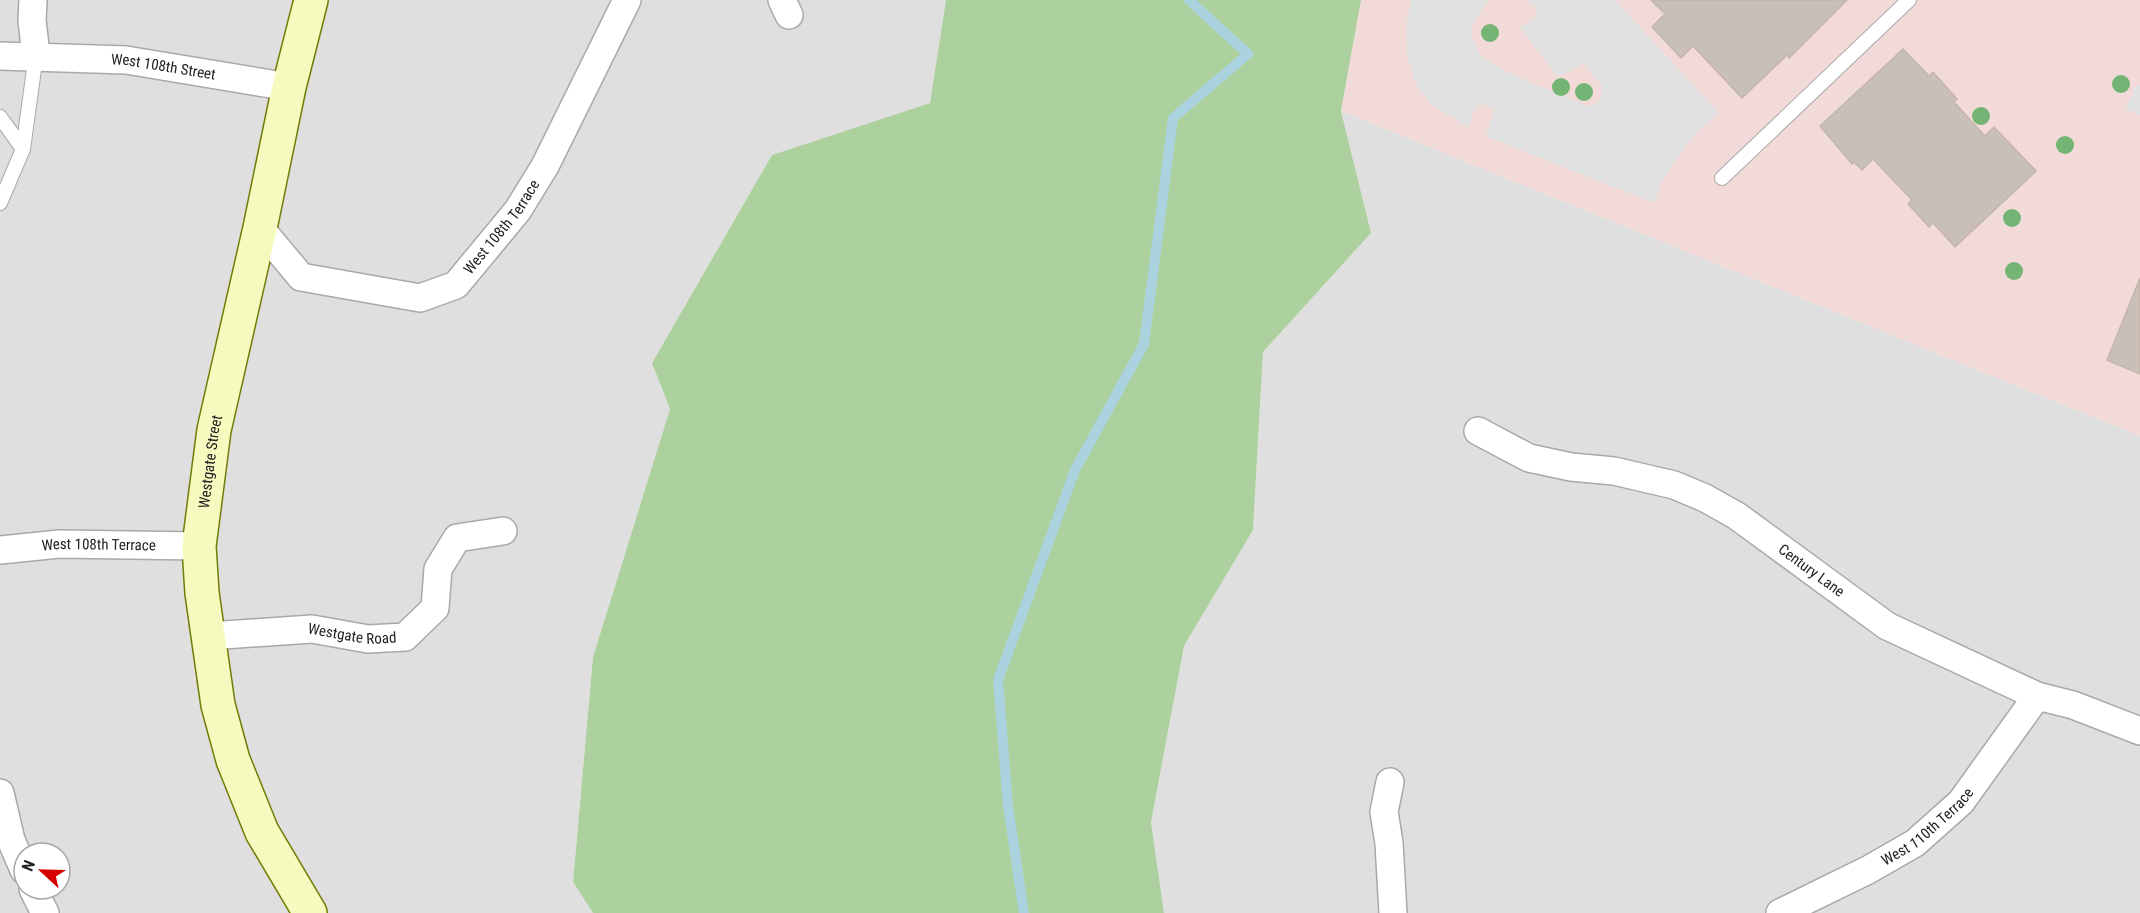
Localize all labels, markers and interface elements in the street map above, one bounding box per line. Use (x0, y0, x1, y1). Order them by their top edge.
street label: West 108th Street (111, 51, 217, 84)
street label: West 108th Terrace (460, 176, 543, 278)
street label: Westgate Street (195, 413, 226, 510)
street label: West 108th Terrace (41, 535, 156, 555)
street label: Century Lane (1775, 540, 1848, 601)
street label: Westgate Road (307, 619, 397, 648)
street label: West 110th Terrace (1878, 784, 1977, 869)
north arrow (12, 841, 72, 901)
text: N (18, 857, 39, 874)

